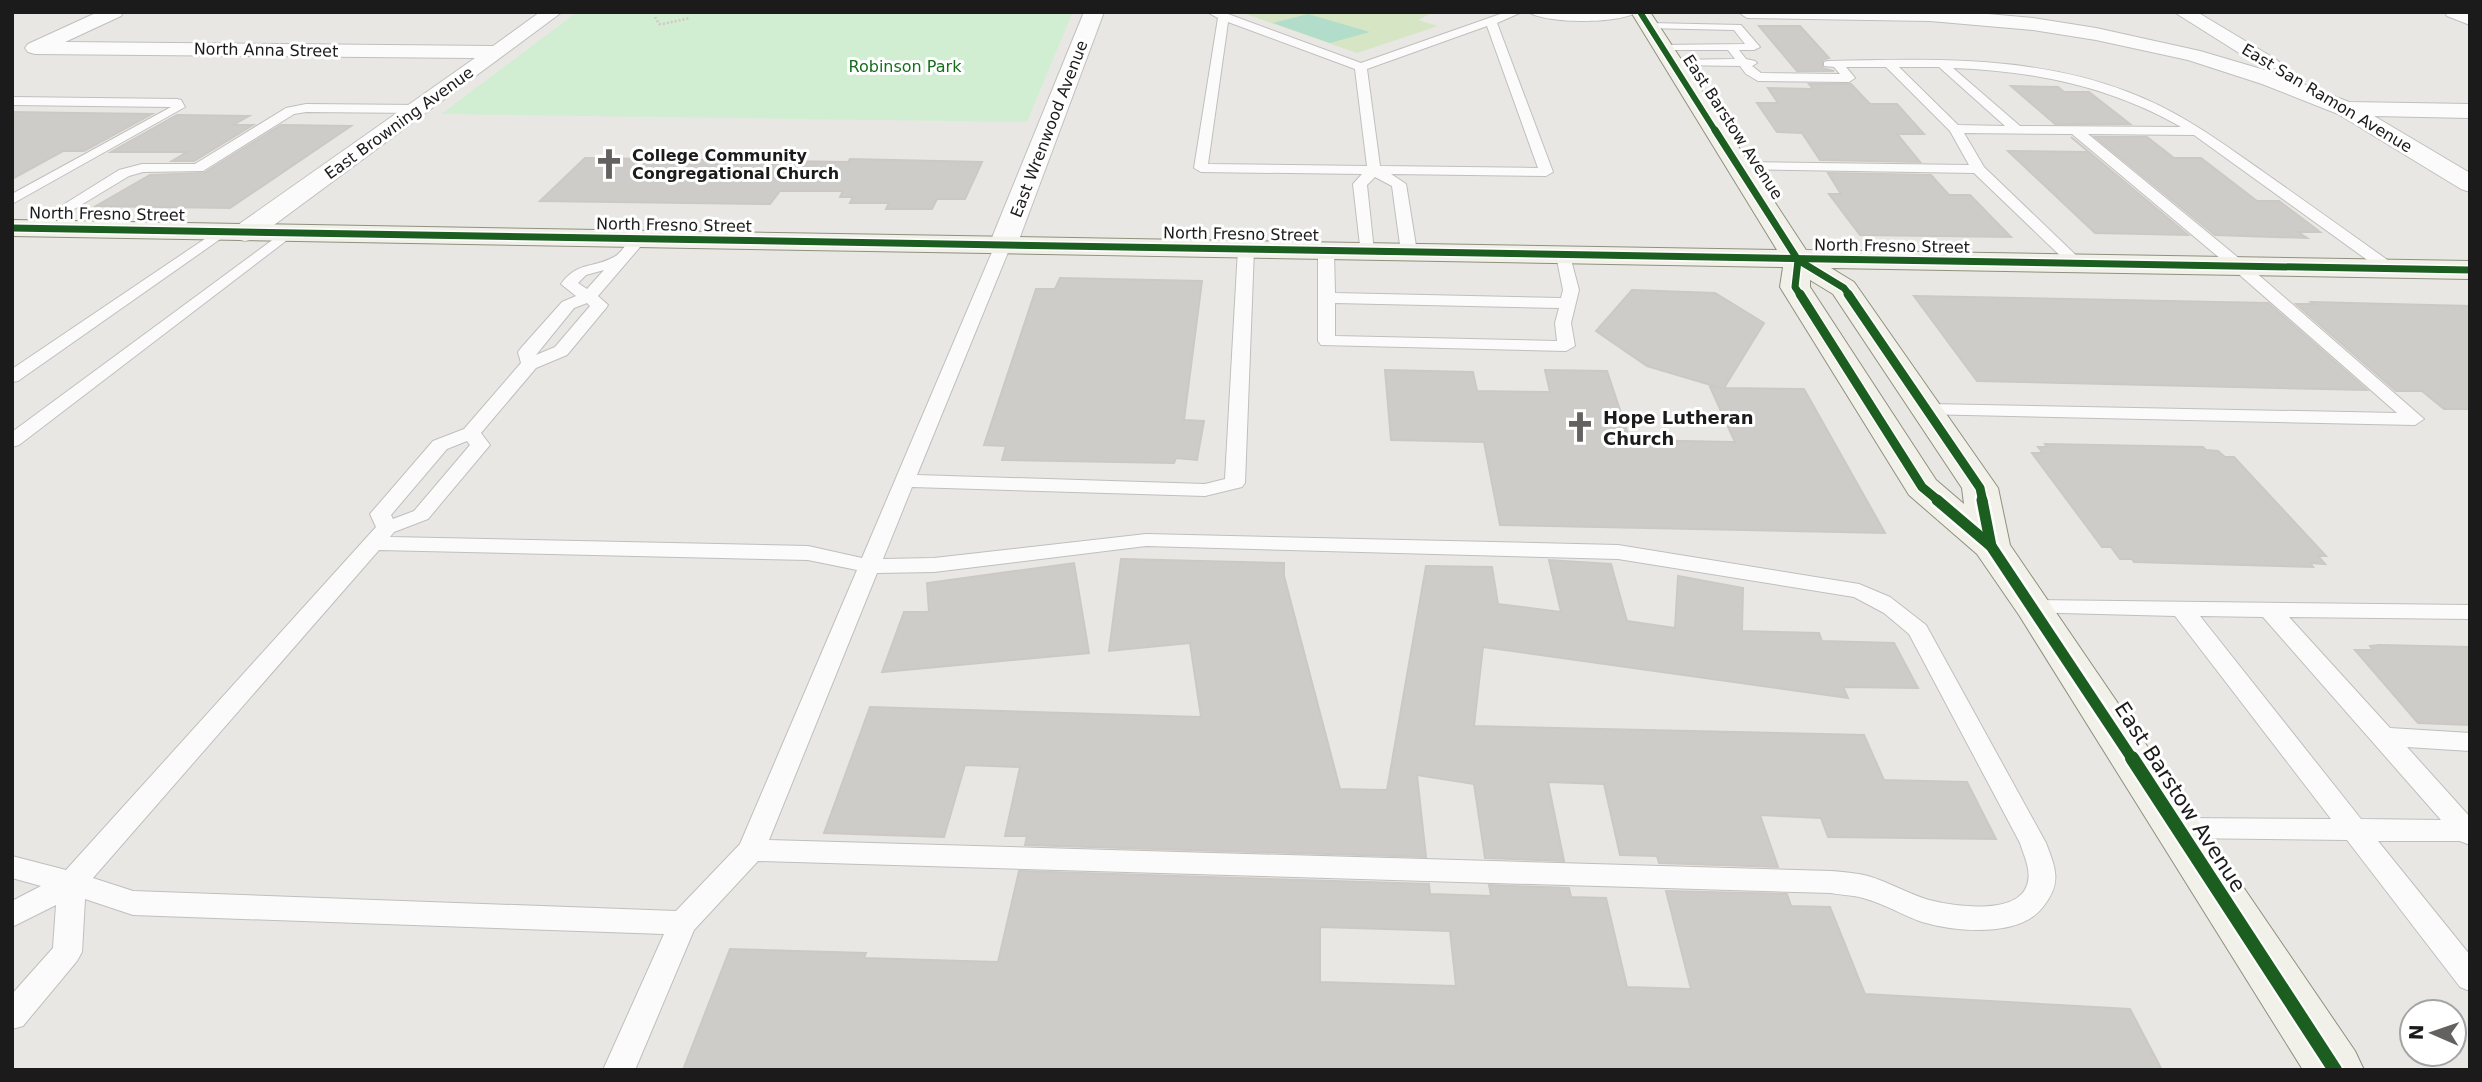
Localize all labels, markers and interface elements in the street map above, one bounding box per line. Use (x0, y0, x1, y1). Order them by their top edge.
street label: East Wrenwood Avenue (1006, 38, 1092, 220)
street label: North Anna Street (194, 39, 338, 61)
street label: East San Ramon Avenue (2238, 40, 2416, 156)
street label: East Barstow Avenue (1679, 51, 1787, 203)
park label: Robinson Park (849, 57, 962, 76)
street label: East Browning Avenue (321, 63, 477, 183)
place label: College Community Congregational Church (632, 146, 839, 183)
church icon: College Community Congregational Church (592, 147, 626, 181)
street label: North Fresno Street (29, 203, 185, 225)
street label: North Fresno Street (596, 214, 752, 236)
street label: North Fresno Street (1163, 223, 1319, 245)
street label: North Fresno Street (1814, 235, 1970, 257)
place label: Hope Lutheran Church (1603, 407, 1754, 449)
church icon: Hope Lutheran Church (1563, 410, 1597, 444)
street label: East Barstow Avenue (2110, 697, 2250, 897)
north arrow (2398, 998, 2468, 1068)
text: N (2405, 1024, 2427, 1041)

